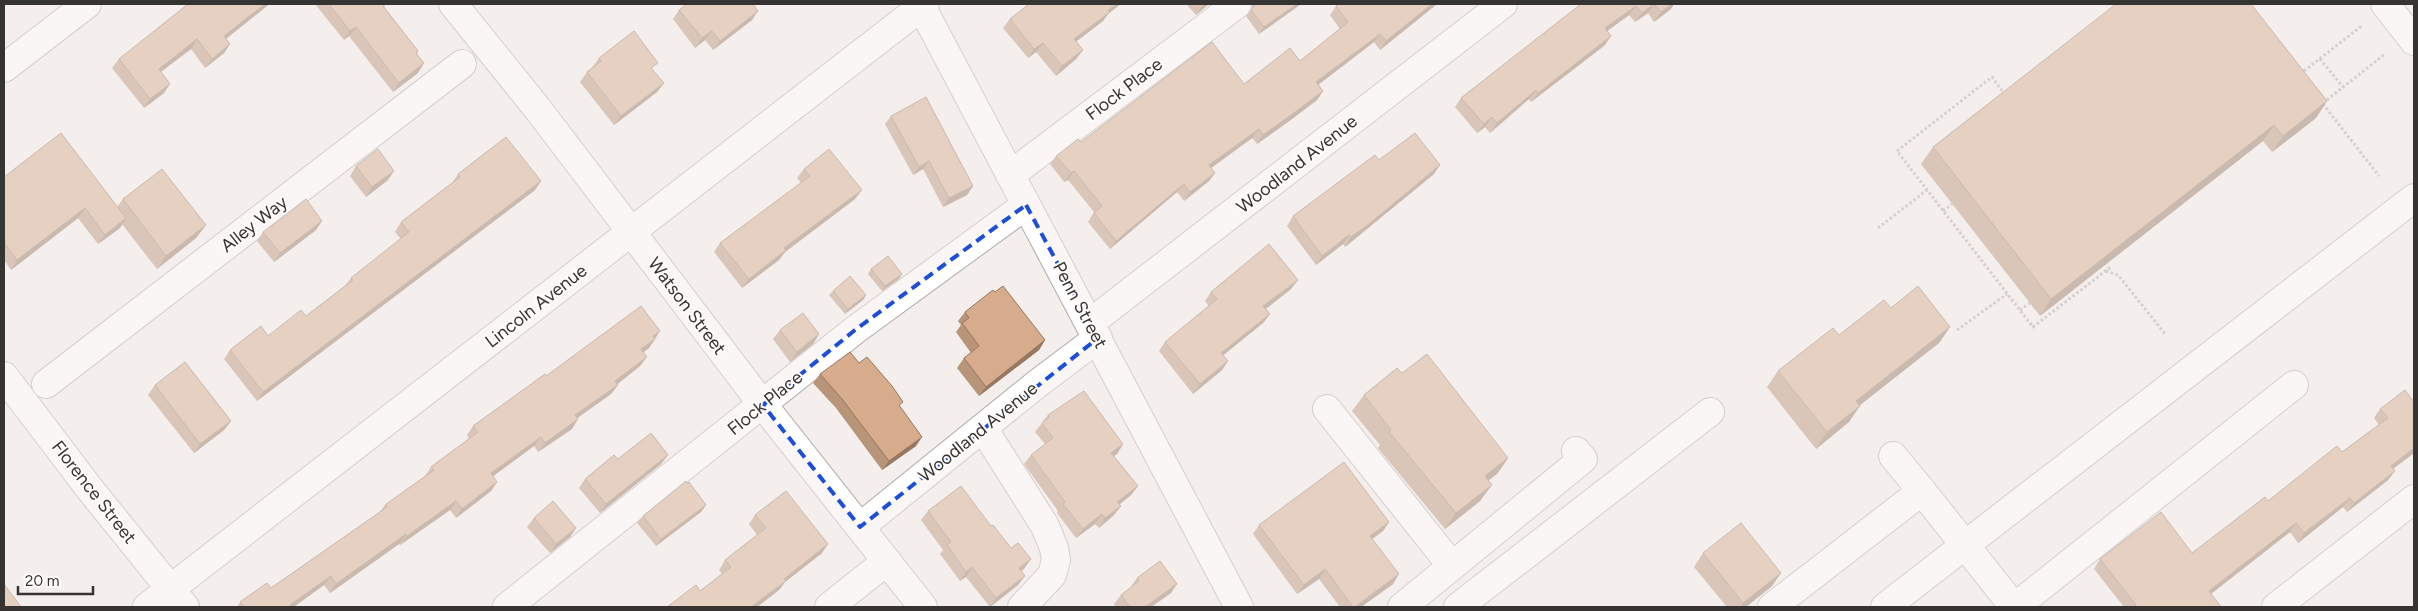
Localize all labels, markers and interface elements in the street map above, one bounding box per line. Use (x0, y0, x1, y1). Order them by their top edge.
street label: Flock Place (1081, 53, 1167, 125)
street label: Woodland Avenue (1232, 110, 1362, 218)
street label: Alley Way (216, 191, 292, 257)
street label: Watson Street (643, 253, 731, 359)
street label: Penn Street (1048, 258, 1112, 352)
street label: Lincoln Avenue (481, 259, 591, 353)
street label: Flock Place (723, 366, 807, 440)
street label: Woodland Avenue (914, 377, 1042, 487)
street label: Florence Street (47, 436, 141, 548)
scale bar (18, 564, 92, 596)
text: 20 m (25, 572, 59, 590)

